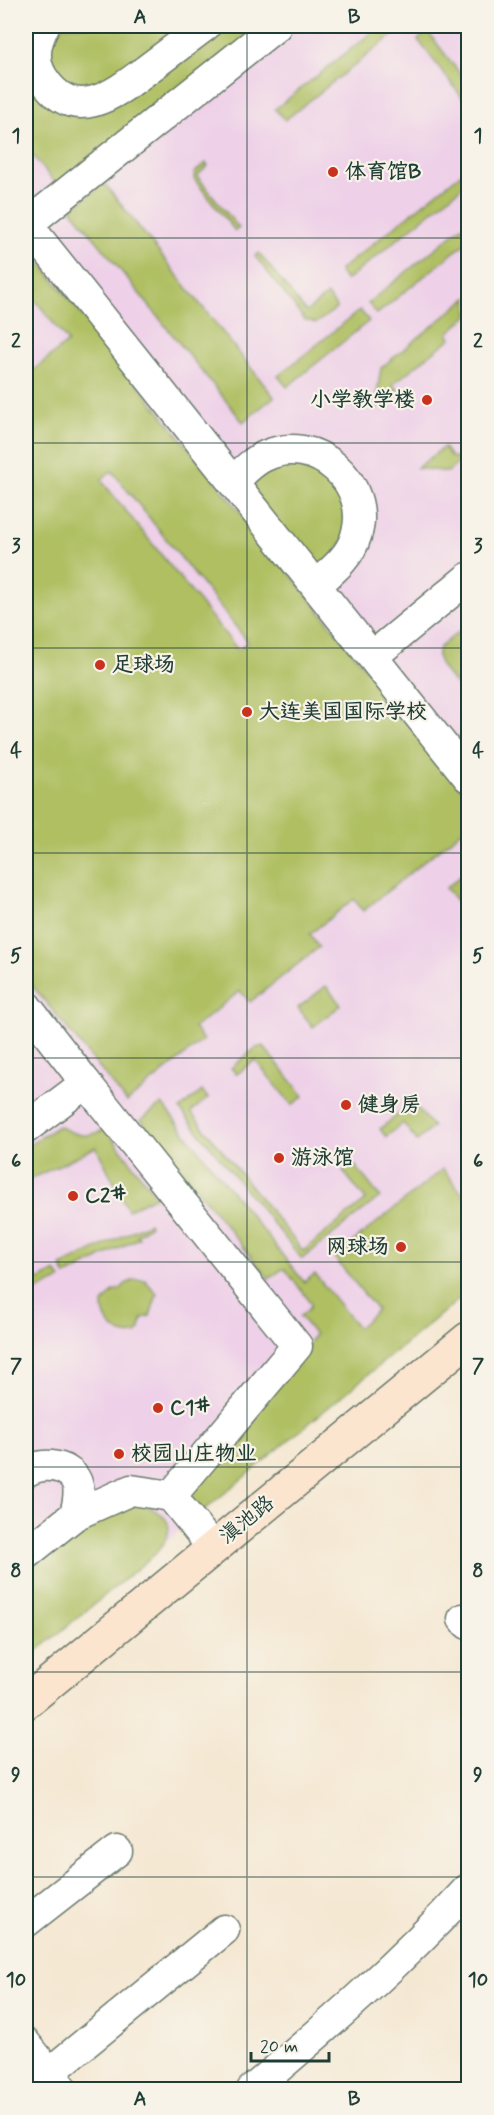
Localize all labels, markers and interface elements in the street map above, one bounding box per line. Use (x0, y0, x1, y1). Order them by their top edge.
text: A (133, 4, 147, 31)
text: B (348, 4, 361, 31)
text: 1 (12, 123, 20, 150)
text: 1 (474, 123, 482, 150)
place label: 体育馆B (345, 158, 421, 186)
marker: 体育馆B (326, 165, 340, 179)
text: 2 (11, 328, 21, 355)
text: 2 (473, 328, 483, 355)
place label: 小学教学楼 (310, 386, 415, 414)
marker: 小学教学楼 (420, 393, 434, 407)
text: 3 (11, 533, 21, 560)
text: 3 (473, 533, 483, 560)
place label: 足球场 (112, 651, 175, 679)
marker: 足球场 (93, 658, 107, 672)
place label: 大连美国国际学校 (259, 698, 427, 726)
marker: 大连美国国际学校 (240, 705, 254, 719)
text: 4 (10, 738, 22, 765)
text: 4 (472, 738, 484, 765)
text: 5 (10, 943, 22, 970)
text: 5 (472, 943, 484, 970)
place label: 健身房 (358, 1091, 421, 1119)
marker: 健身房 (339, 1098, 353, 1112)
place label: 游泳馆 (291, 1144, 354, 1172)
text: 6 (11, 1148, 21, 1175)
text: 6 (473, 1148, 483, 1175)
marker: 游泳馆 (272, 1151, 286, 1165)
place label: C2# (85, 1182, 127, 1210)
marker: C2# (66, 1189, 80, 1203)
place label: 网球场 (326, 1233, 389, 1261)
marker: 网球场 (394, 1240, 408, 1254)
text: 7 (10, 1353, 22, 1380)
text: 7 (472, 1353, 484, 1380)
place label: C1# (170, 1394, 211, 1422)
marker: C1# (151, 1401, 165, 1415)
place label: 校园山庄物业 (131, 1440, 257, 1468)
marker: 校园山庄物业 (112, 1447, 126, 1461)
street label: 滇池路 (214, 1489, 280, 1551)
text: 8 (10, 1558, 22, 1585)
text: 8 (472, 1558, 484, 1585)
text: 9 (11, 1762, 21, 1789)
text: 9 (473, 1762, 483, 1789)
text: 10 (6, 1967, 26, 1994)
text: 10 (468, 1967, 488, 1994)
scale bar (251, 2025, 329, 2063)
text: 20 m (260, 2035, 298, 2059)
text: A (133, 2086, 147, 2113)
text: B (348, 2086, 361, 2113)

